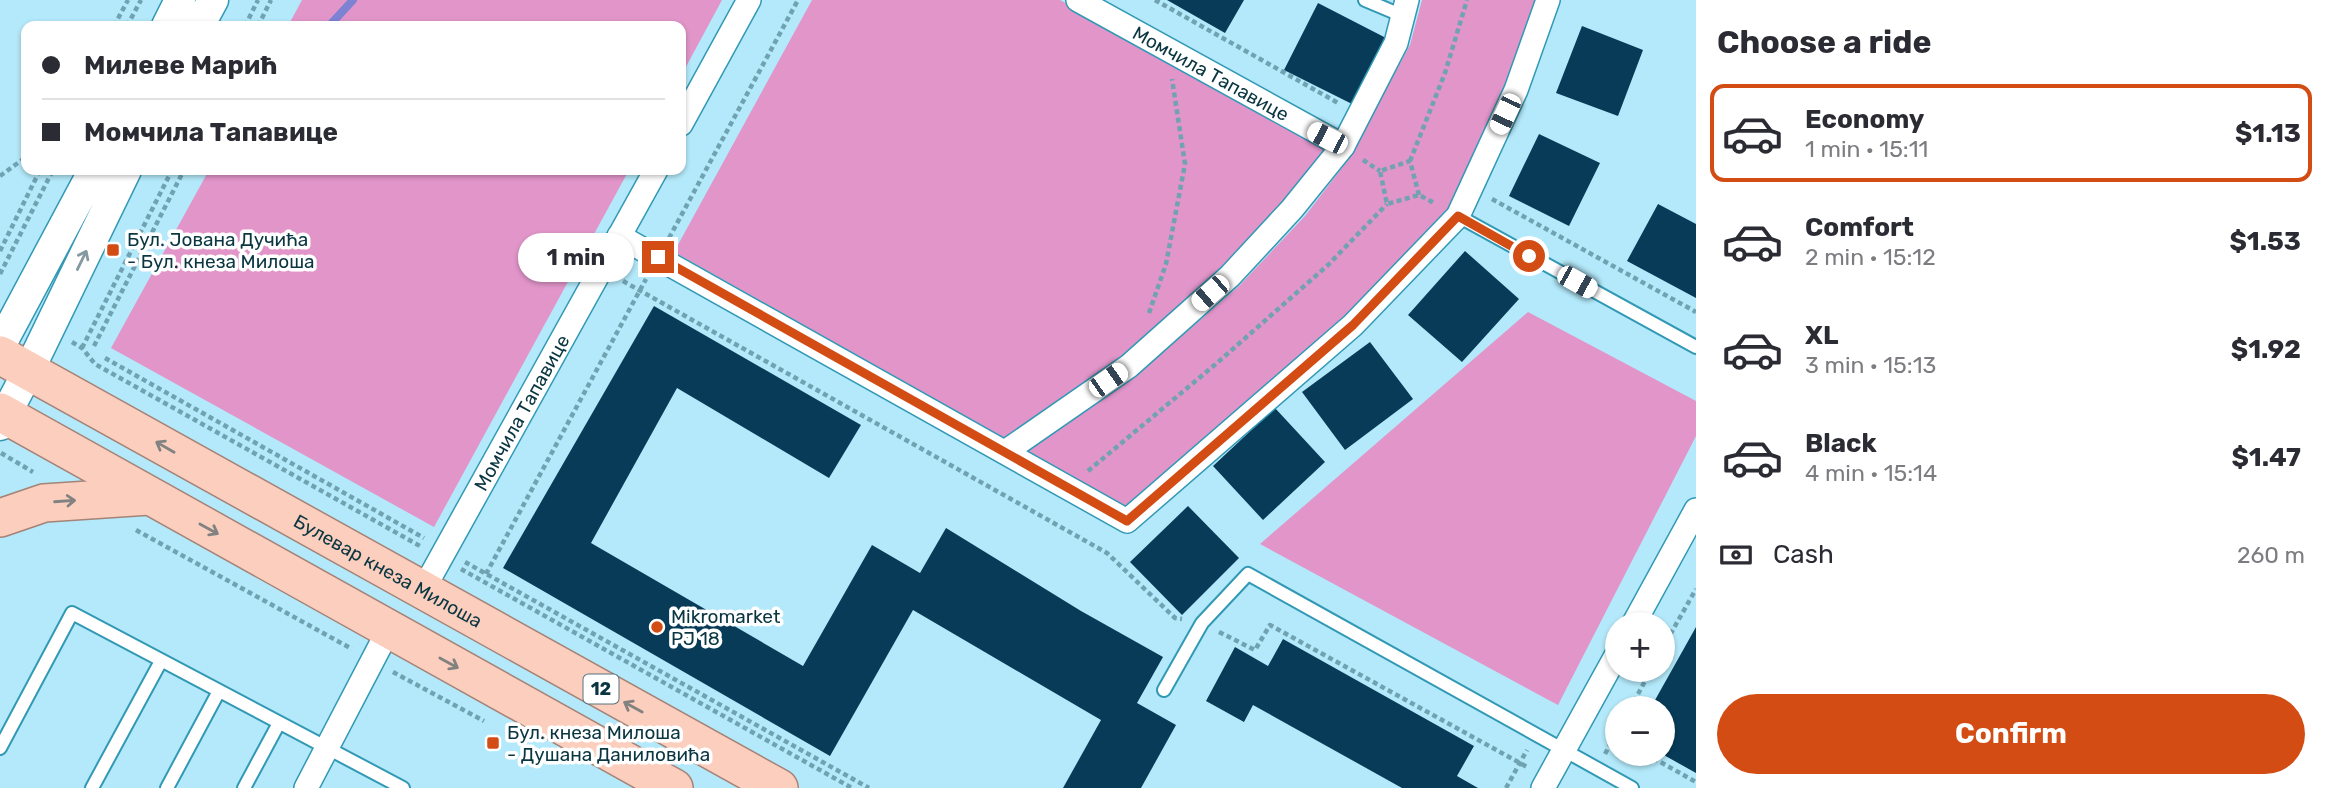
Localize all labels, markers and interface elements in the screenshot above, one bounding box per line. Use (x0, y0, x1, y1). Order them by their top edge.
street label: Момчила Тапавице (1129, 21, 1293, 126)
text: Choose a ride (1717, 23, 1931, 61)
text: Милеве Марић (84, 50, 278, 81)
car (1487, 91, 1524, 137)
icon: car (1721, 102, 1784, 165)
text: Economy (1805, 104, 1924, 135)
text: Момчила Тапавице (84, 117, 338, 148)
text: $1.13 (2235, 118, 2301, 149)
car (1304, 119, 1351, 157)
text: 1 min · 15:11 (1805, 135, 1928, 163)
icon: car (1721, 210, 1784, 273)
text: Comfort (1805, 212, 1914, 243)
text: $1.53 (2229, 226, 2301, 257)
place label: Бул. Јована Дучића - Бул. кнеза Милоша (127, 228, 315, 273)
callout: 1 min (518, 232, 634, 282)
route start (1513, 240, 1545, 272)
route end (642, 241, 674, 273)
marker: Бул. Јована Дучића - Бул. кнеза Милоша (105, 242, 121, 258)
text: 1 min (547, 243, 605, 271)
text: 2 min · 15:12 (1805, 243, 1936, 271)
one-way arrow (75, 250, 89, 271)
car (1554, 263, 1601, 301)
car (1188, 271, 1233, 315)
icon: car (1721, 318, 1784, 381)
text: XL (1805, 320, 1838, 351)
street label: Момчила Тапавице (469, 331, 574, 495)
text: $1.92 (2231, 334, 2301, 365)
text: 3 min · 15:13 (1805, 351, 1936, 379)
car (1085, 359, 1132, 401)
icon: car (1721, 426, 1784, 489)
text: Black (1805, 428, 1877, 459)
one-way arrow (155, 440, 175, 454)
text: $1.47 (2231, 442, 2301, 473)
text: 4 min · 15:14 (1805, 459, 1937, 487)
one-way arrow (53, 494, 76, 507)
street label: Булевар кнеза Милоша (290, 510, 486, 633)
one-way arrow (198, 522, 218, 536)
icon: cash (1717, 536, 1755, 574)
text: Cash (1773, 539, 1834, 570)
text: 260 m (2237, 541, 2305, 569)
place label: Mikromarket PJ 18 (671, 605, 781, 650)
map controls (1605, 612, 1675, 766)
button: + (1605, 612, 1675, 682)
marker: Mikromarket PJ 18 (649, 619, 665, 635)
one-way arrow (438, 656, 459, 670)
road number: 12 (584, 674, 618, 704)
button: Confirm (1717, 694, 2305, 774)
button: − (1605, 696, 1675, 766)
one-way arrow (624, 700, 644, 714)
place label: Бул. кнеза Милоша - Душана Даниловића (507, 721, 710, 766)
marker: Бул. кнеза Милоша - Душана Даниловића (485, 735, 501, 751)

